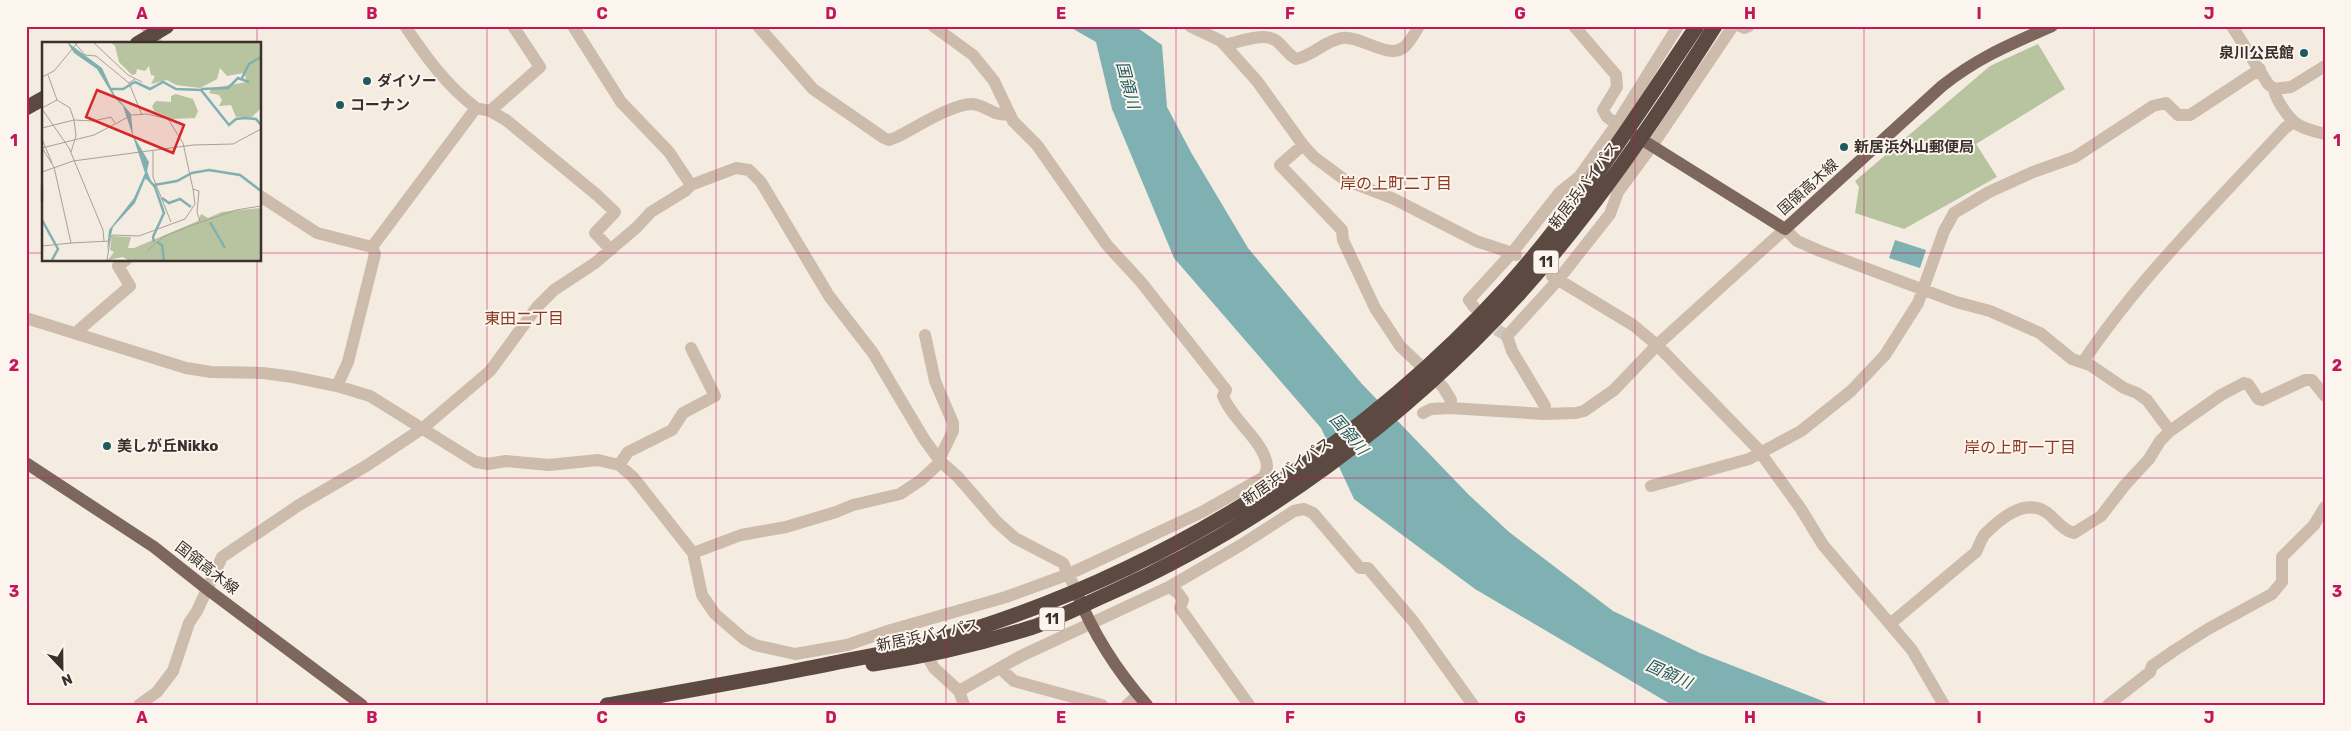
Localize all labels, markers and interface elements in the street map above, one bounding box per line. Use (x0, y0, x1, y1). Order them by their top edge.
text: A (136, 4, 148, 23)
text: B (366, 4, 378, 23)
text: C (596, 4, 608, 23)
text: D (825, 4, 837, 23)
text: E (1056, 4, 1066, 23)
text: F (1285, 4, 1295, 23)
text: G (1514, 4, 1526, 23)
text: H (1744, 4, 1756, 23)
text: I (1976, 4, 1982, 23)
text: J (2204, 4, 2214, 23)
inset map (42, 42, 261, 261)
place label: 泉川公民館 (2219, 44, 2294, 62)
marker: 泉川公民館 (2298, 47, 2310, 59)
water label: 国領川 (1113, 59, 1144, 113)
place label: ダイソー (377, 72, 437, 90)
marker: ダイソー (361, 75, 373, 87)
place label: コーナン (350, 96, 410, 114)
marker: コーナン (334, 99, 346, 111)
text: 1 (10, 131, 18, 150)
text: 1 (2333, 131, 2341, 150)
street label: 新居浜バイパス (1545, 138, 1623, 232)
place label: 新居浜外山郵便局 (1854, 138, 1974, 156)
marker: 新居浜外山郵便局 (1838, 141, 1850, 153)
street label: 国領高木線 (1774, 155, 1842, 219)
district label: 岸の上町二丁目 (1340, 174, 1452, 193)
road number: 11 (1534, 250, 1558, 274)
district label: 東田二丁目 (484, 309, 564, 328)
text: 2 (9, 356, 19, 375)
text: 2 (2332, 356, 2342, 375)
water label: 国領川 (1326, 410, 1373, 460)
street label: 新居浜バイパス (1239, 434, 1335, 508)
place label: 美しが丘Nikko (117, 437, 218, 455)
district label: 岸の上町一丁目 (1964, 438, 2076, 457)
marker: 美しが丘Nikko (101, 440, 113, 452)
street label: 国領高木線 (172, 538, 242, 598)
text: 3 (9, 582, 19, 601)
text: 3 (2332, 582, 2342, 601)
road number: 11 (1040, 608, 1064, 630)
street label: 新居浜バイパス (875, 615, 981, 655)
north arrow (38, 644, 88, 694)
water label: 国領川 (1643, 656, 1697, 693)
text: N (59, 670, 75, 689)
text: A (136, 708, 148, 727)
text: B (366, 708, 378, 727)
text: C (596, 708, 608, 727)
text: D (825, 708, 837, 727)
text: E (1056, 708, 1066, 727)
text: F (1285, 708, 1295, 727)
text: G (1514, 708, 1526, 727)
text: H (1744, 708, 1756, 727)
text: I (1976, 708, 1982, 727)
text: J (2204, 708, 2214, 727)

